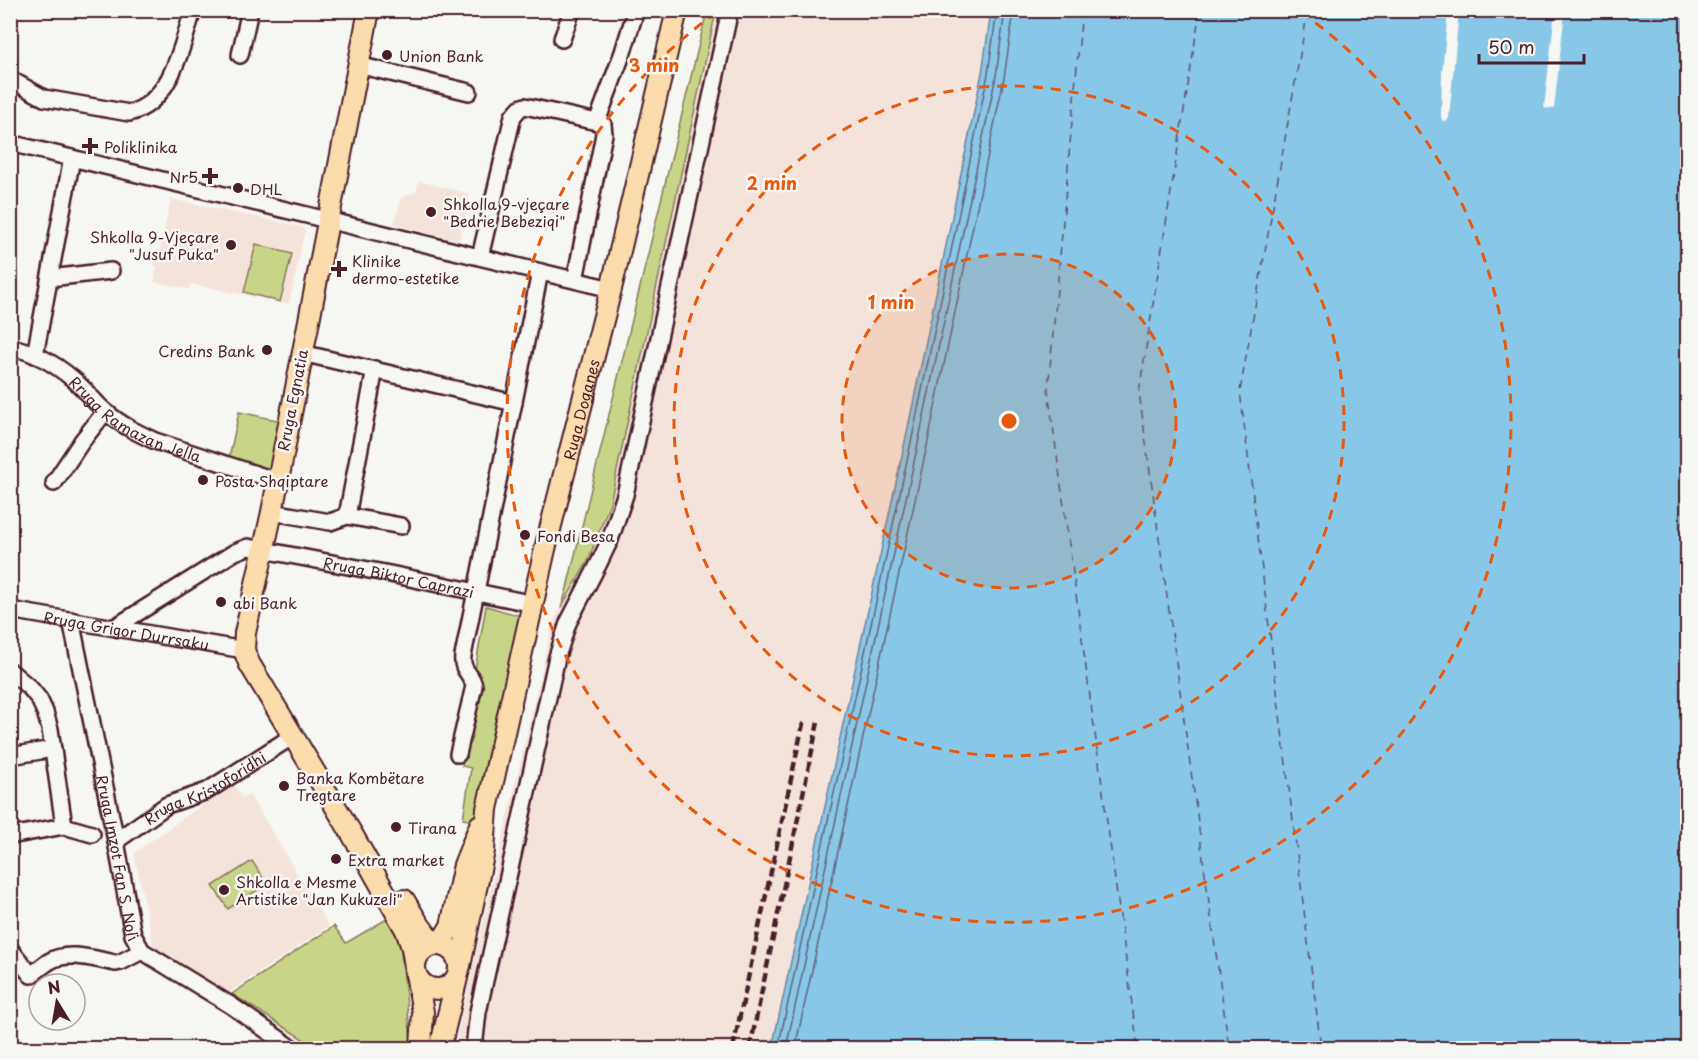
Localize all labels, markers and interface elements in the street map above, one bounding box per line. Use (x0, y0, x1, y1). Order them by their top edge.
scale bar (1479, 27, 1584, 65)
text: 50 m (1488, 33, 1535, 60)
place label: Union Bank (399, 44, 484, 67)
marker: Union Bank (380, 48, 394, 62)
text: 3 min (629, 51, 679, 78)
place label: Poliklinika (104, 135, 178, 158)
marker: Poliklinika (81, 137, 99, 155)
place label: Nr5 (169, 165, 198, 188)
marker: Nr5 (203, 169, 217, 183)
text: 2 min (747, 169, 797, 196)
place label: DHL (250, 177, 283, 200)
marker: DHL (231, 181, 245, 195)
place label: Shkolla 9-vjeçare "Bedrie Bebeziqi" (443, 192, 569, 232)
marker: Shkolla 9-vjeçare "Bedrie Bebeziqi" (424, 205, 438, 219)
place label: Shkolla 9-Vjeçare "Jusuf Puka" (90, 225, 219, 265)
marker: Shkolla 9-Vjeçare "Jusuf Puka" (224, 238, 238, 252)
place label: Klinike dermo-estetike (352, 249, 459, 289)
marker: Klinike dermo-estetike (330, 260, 348, 278)
text: 1 min (868, 288, 914, 315)
place label: Credins Bank (158, 339, 255, 362)
marker: Credins Bank (260, 343, 274, 357)
street label: Rruga Egnatia (271, 346, 313, 453)
street label: Ruga Doganes (557, 356, 604, 462)
street label: Rruga Ramazan Jella (65, 370, 205, 467)
centre of rings (999, 411, 1019, 431)
place label: Posta Shqiptare (215, 469, 328, 492)
marker: Posta Shqiptare (196, 473, 210, 487)
place label: Fondi Besa (537, 524, 615, 547)
marker: Fondi Besa (518, 528, 532, 542)
street label: Rruga Biktor Caprazi (321, 550, 476, 603)
place label: abi Bank (233, 591, 297, 614)
marker: abi Bank (214, 595, 228, 609)
street label: Rruga Grigor Durrsaku (42, 604, 211, 655)
street label: Rruga Kristoforidhi (139, 745, 270, 830)
place label: Banka Kombëtare Tregtare (296, 766, 425, 806)
street label: Rruga Imzot Fan S. Noli (91, 773, 145, 945)
marker: Banka Kombëtare Tregtare (277, 779, 291, 793)
place label: Tirana (408, 816, 457, 839)
marker: Tirana (389, 820, 403, 834)
place label: Extra market (348, 848, 444, 871)
marker: Extra market (329, 852, 343, 866)
place label: Shkolla e Mesme Artistike "Jan Kukuzeli" (236, 870, 403, 910)
marker: Shkolla e Mesme Artistike "Jan Kukuzeli" (217, 883, 231, 897)
north arrow (27, 972, 87, 1032)
text: N (45, 973, 62, 999)

